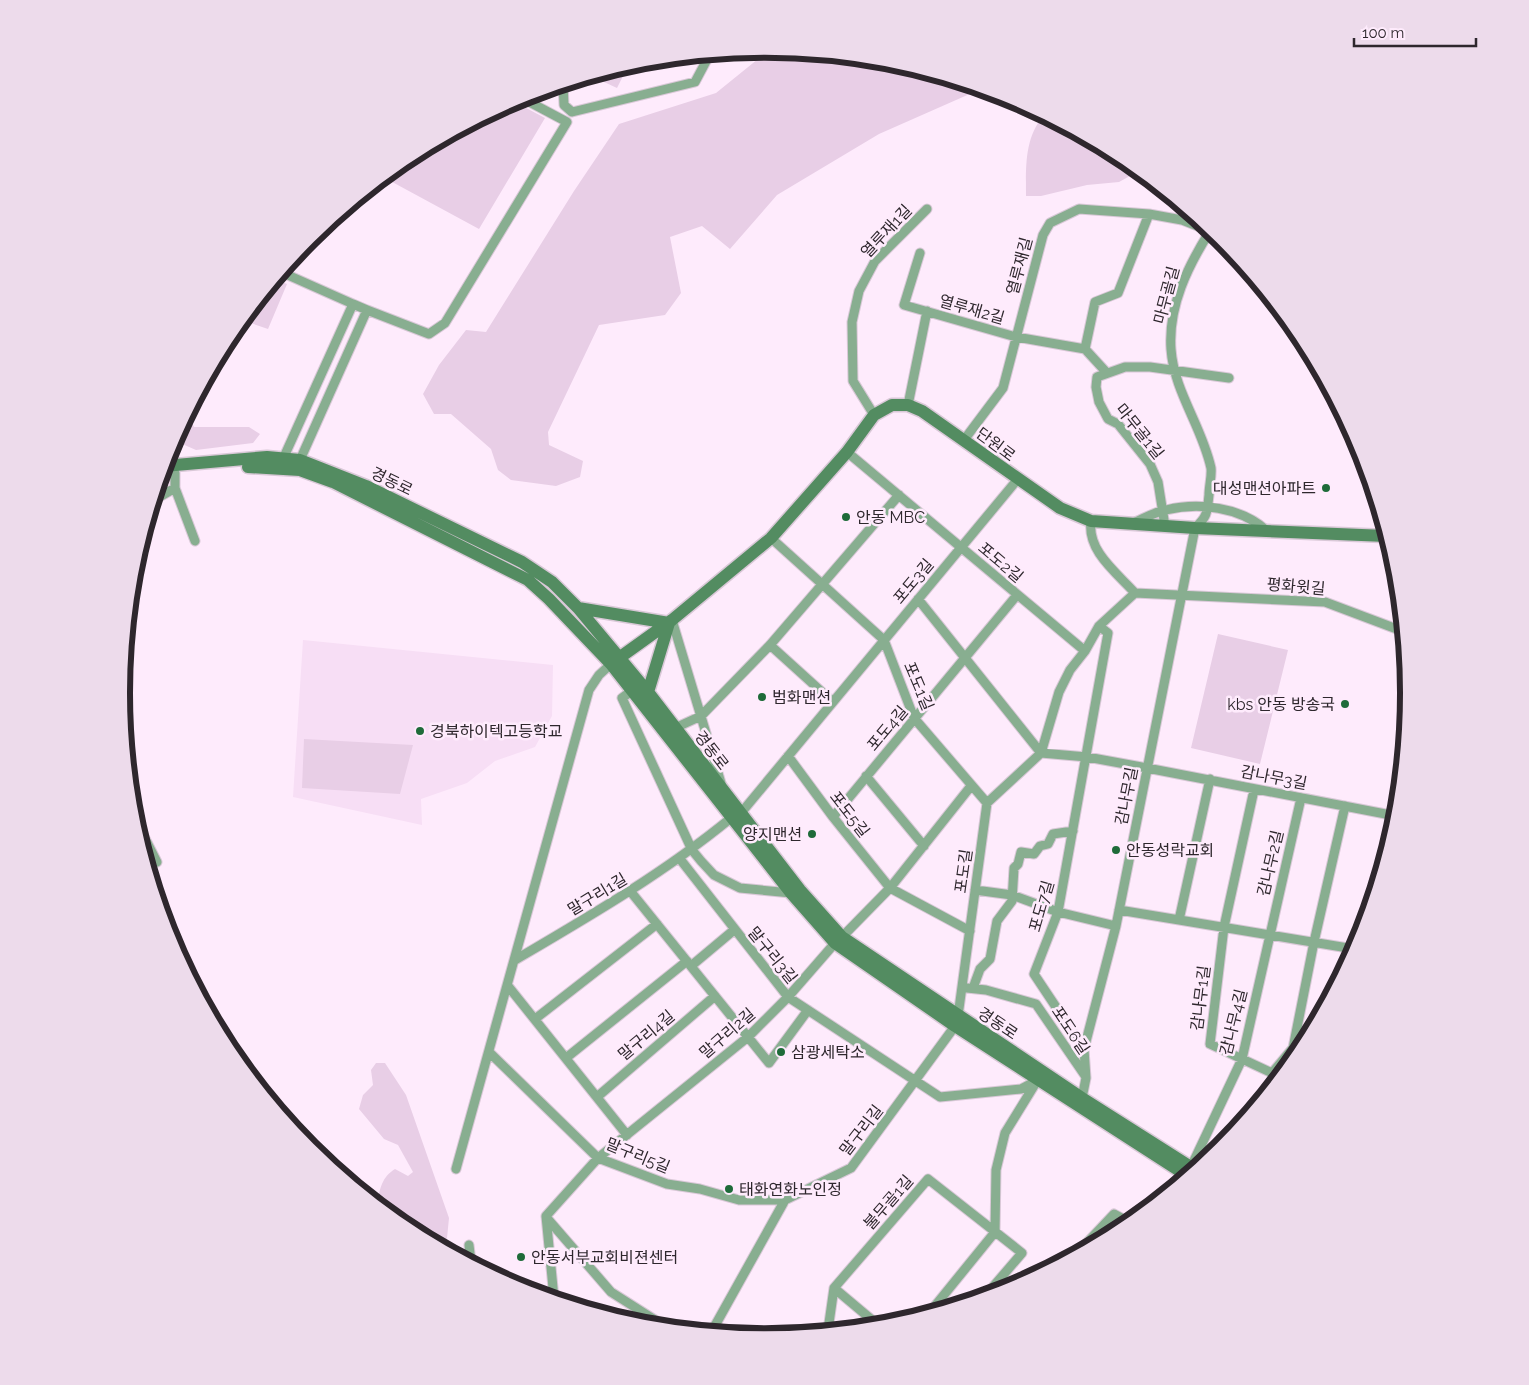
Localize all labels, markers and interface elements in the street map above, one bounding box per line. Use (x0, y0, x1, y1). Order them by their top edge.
scale bar (1354, 15, 1476, 47)
text: 100 m (1362, 24, 1404, 42)
street label: 열루재1길 (857, 201, 916, 262)
street label: 열루재길 (1003, 235, 1036, 297)
street label: 마무골길 (1150, 264, 1183, 326)
street label: 열루재2길 (937, 291, 1007, 328)
street label: 마무골1길 (1112, 400, 1168, 463)
street label: 단원로 (972, 424, 1019, 465)
street label: 경동로 (368, 463, 416, 500)
place label: 대성맨션아파트 (1213, 479, 1316, 498)
marker: 대성맨션아파트 (1320, 482, 1332, 494)
place label: 안동 MBC (856, 508, 925, 527)
marker: 안동 MBC (840, 511, 852, 523)
street label: 포도2길 (974, 538, 1027, 587)
street label: 포도3길 (889, 555, 938, 608)
street label: 평화윗길 (1266, 574, 1326, 599)
street label: 포도1길 (900, 659, 937, 713)
place label: 범화맨션 (772, 688, 831, 707)
marker: 범화맨션 (756, 691, 768, 703)
place label: kbs 안동 방송국 (1227, 695, 1335, 714)
marker: kbs 안동 방송국 (1339, 698, 1351, 710)
street label: 포도4길 (863, 702, 912, 755)
place label: 경북하이텍고등학교 (430, 722, 562, 741)
marker: 경북하이텍고등학교 (414, 725, 426, 737)
street label: 경동로 (691, 727, 733, 774)
street label: 감나무3길 (1239, 762, 1309, 793)
street label: 감나무길 (1112, 765, 1141, 827)
street label: 포도5길 (826, 788, 873, 841)
place label: 양지맨션 (743, 825, 802, 844)
marker: 양지맨션 (806, 828, 818, 840)
street label: 감나무2길 (1254, 828, 1287, 898)
place label: 안동성락교회 (1126, 841, 1214, 860)
marker: 안동성락교회 (1110, 844, 1122, 856)
street label: 포도길 (951, 848, 976, 894)
street label: 말구리1길 (564, 869, 630, 919)
street label: 포도7길 (1025, 878, 1058, 934)
street label: 말구리3길 (744, 923, 801, 987)
street label: 감나무1길 (1187, 964, 1214, 1032)
street label: 감나무4길 (1216, 987, 1251, 1057)
street label: 경동로 (974, 1003, 1022, 1044)
street label: 포도6길 (1048, 1003, 1094, 1058)
street label: 말구리2길 (696, 1004, 759, 1063)
street label: 말구리4길 (614, 1006, 678, 1064)
place label: 삼광세탁소 (791, 1043, 865, 1062)
marker: 삼광세탁소 (775, 1046, 787, 1058)
street label: 말구리길 (836, 1101, 887, 1159)
street label: 말구리5길 (603, 1134, 673, 1177)
street label: 불무골1길 (860, 1171, 917, 1233)
place label: 태화연화노인정 (739, 1180, 842, 1199)
marker: 태화연화노인정 (723, 1183, 735, 1195)
place label: 안동서부교회비젼센터 (531, 1248, 678, 1267)
marker: 안동서부교회비젼센터 (515, 1251, 527, 1263)

